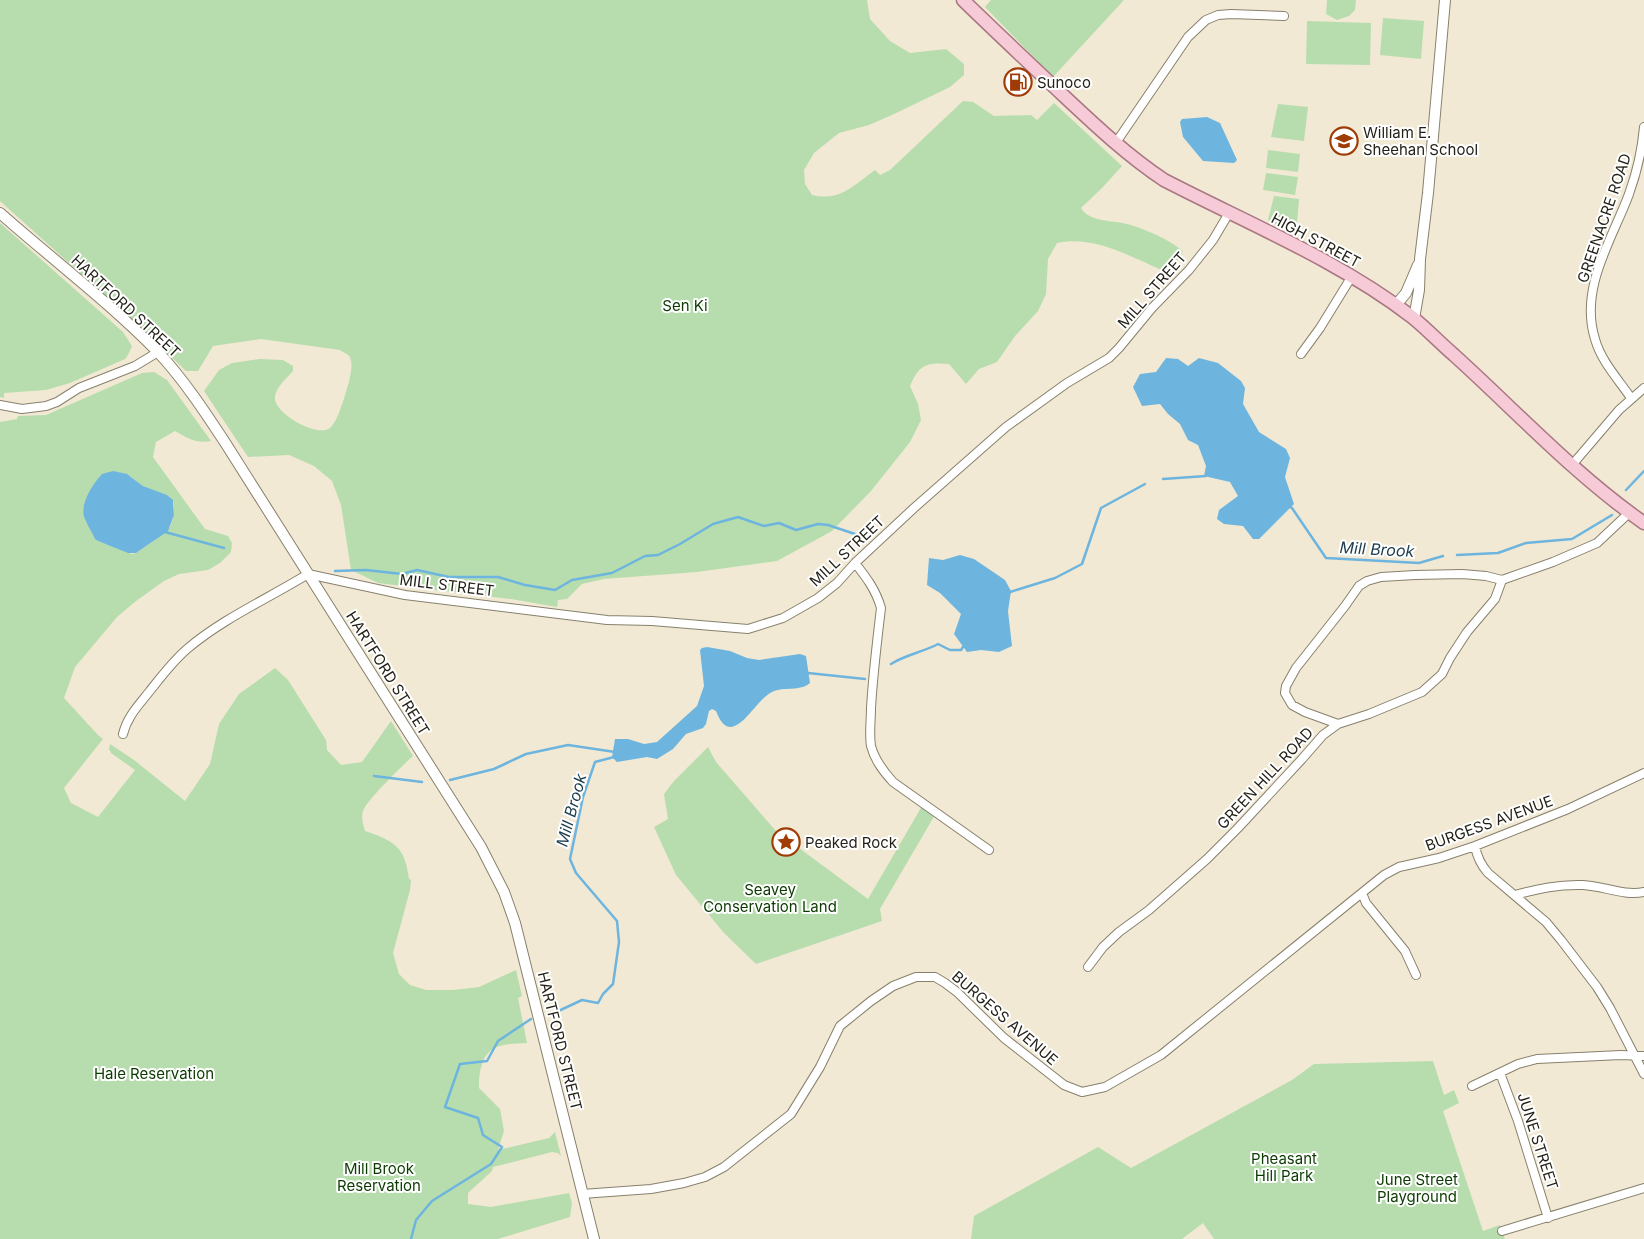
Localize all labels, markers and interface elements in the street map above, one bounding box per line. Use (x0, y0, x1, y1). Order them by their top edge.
fuel station icon: Sunoco (1003, 67, 1033, 97)
place label: Sunoco (1037, 73, 1091, 92)
place label: William E. Sheehan School (1363, 123, 1478, 159)
school or university icon: William E. Sheehan School (1329, 126, 1359, 156)
street label: GREENACRE ROAD (1573, 151, 1635, 285)
street label: HIGH STREET (1268, 209, 1364, 271)
street label: MILL STREET (1114, 248, 1190, 332)
street label: HARTFORD STREET (67, 250, 185, 362)
park label: Sen Ki (662, 296, 708, 315)
street label: MILL STREET (806, 512, 888, 590)
water label: Mill Brook (1339, 537, 1415, 561)
street label: MILL STREET (398, 570, 496, 600)
street label: HARTFORD STREET (342, 608, 434, 738)
street label: GREEN HILL ROAD (1213, 723, 1317, 833)
water label: Mill Brook (552, 771, 590, 849)
street label: BURGESS AVENUE (1423, 791, 1555, 855)
place icon: Peaked Rock (771, 827, 801, 857)
place label: Peaked Rock (805, 833, 898, 852)
park label: Seavey Conservation Land (703, 880, 837, 916)
street label: BURGESS AVENUE (948, 967, 1062, 1069)
street label: HARTFORD STREET (534, 970, 586, 1112)
park label: Hale Reservation (94, 1064, 214, 1083)
street label: JUNE STREET (1513, 1090, 1563, 1192)
park label: Pheasant Hill Park (1251, 1149, 1317, 1185)
park label: Mill Brook Reservation (337, 1159, 421, 1195)
park label: June Street Playground (1376, 1170, 1458, 1206)

